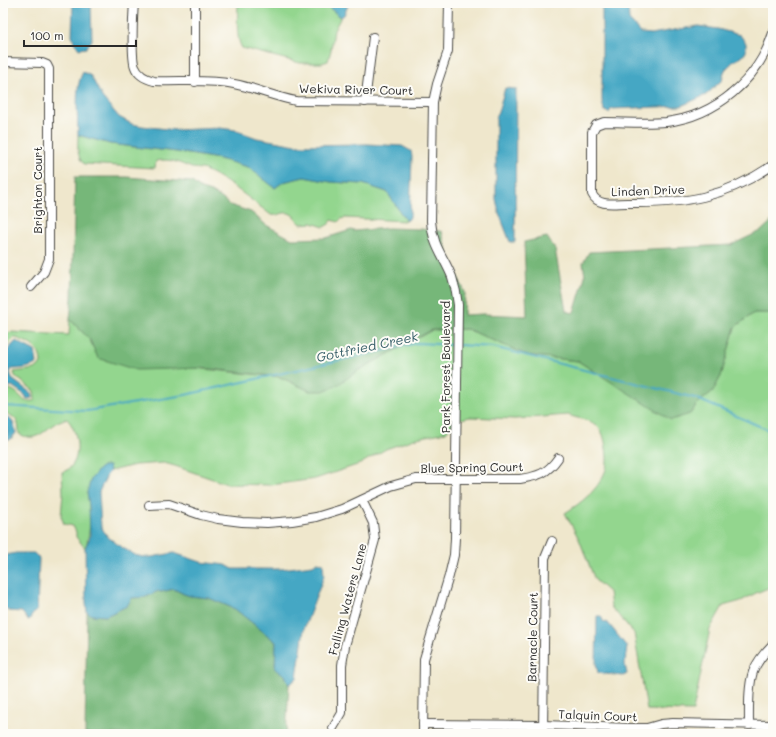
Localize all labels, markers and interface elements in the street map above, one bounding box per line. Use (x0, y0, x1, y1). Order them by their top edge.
scale bar (24, 22, 136, 48)
text: 100 m (30, 27, 64, 43)
street label: Wekiva River Court (299, 80, 413, 98)
street label: Brighton Court (29, 146, 45, 234)
street label: Linden Drive (611, 181, 685, 199)
street label: Park Forest Boulevard (437, 300, 453, 433)
water label: Gottfried Creek (315, 327, 421, 365)
street label: Blue Spring Court (420, 458, 524, 476)
street label: Falling Waters Lane (324, 541, 370, 657)
street label: Barnacle Court (523, 592, 541, 682)
street label: Talquin Court (558, 706, 638, 724)

